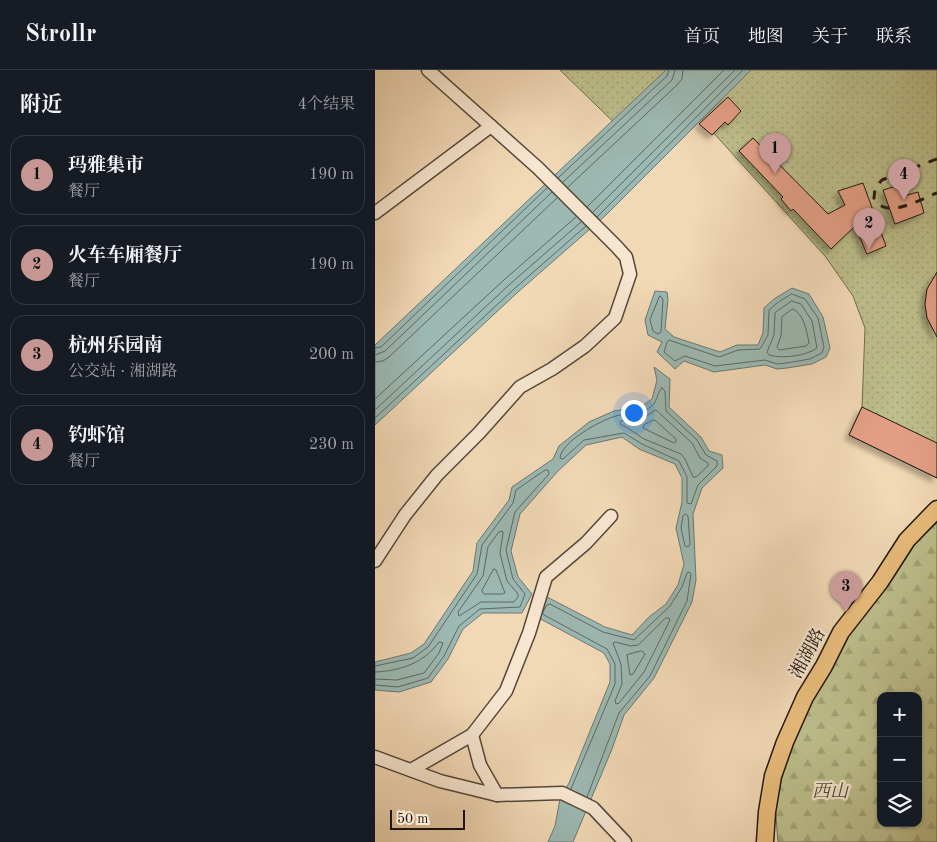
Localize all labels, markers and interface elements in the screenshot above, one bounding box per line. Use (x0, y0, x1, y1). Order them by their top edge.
text: Strollr (25, 23, 96, 47)
text: 首页 (684, 28, 720, 46)
text: 地图 (748, 28, 784, 46)
text: 关于 (812, 28, 848, 46)
text: 联系 (876, 28, 912, 46)
text: 附近 (20, 95, 62, 116)
text: 4个结果 (298, 97, 355, 113)
pin: 1 (759, 133, 791, 174)
text: 玛雅集市 (68, 157, 144, 176)
pin: 4 (888, 159, 920, 200)
text: 1 (32, 167, 42, 183)
text: 190 m (309, 167, 354, 183)
text: 餐厅 (68, 184, 100, 200)
pin: 2 (853, 208, 885, 249)
text: 火车车厢餐厅 (68, 247, 182, 266)
text: 2 (32, 257, 42, 273)
text: 190 m (309, 257, 354, 273)
text: 餐厅 (68, 274, 100, 290)
text: 杭州乐园南 (68, 337, 163, 356)
text: 3 (32, 347, 42, 363)
text: 200 m (309, 347, 354, 363)
text: 公交站 · 湘湖路 (68, 364, 177, 380)
your location (621, 400, 647, 426)
text: 钓虾馆 (68, 427, 125, 446)
text: 4 (32, 437, 42, 453)
text: 230 m (309, 437, 354, 453)
text: 餐厅 (68, 454, 100, 470)
pin: 3 (830, 571, 862, 612)
street label: 湘湖路 (785, 625, 829, 681)
map controls (877, 692, 922, 827)
button: + (877, 692, 922, 737)
button: − (877, 737, 922, 782)
park label: 西山 (812, 782, 850, 801)
button: layers (877, 782, 922, 827)
scale bar (390, 807, 465, 830)
text: 50 m (397, 812, 428, 826)

